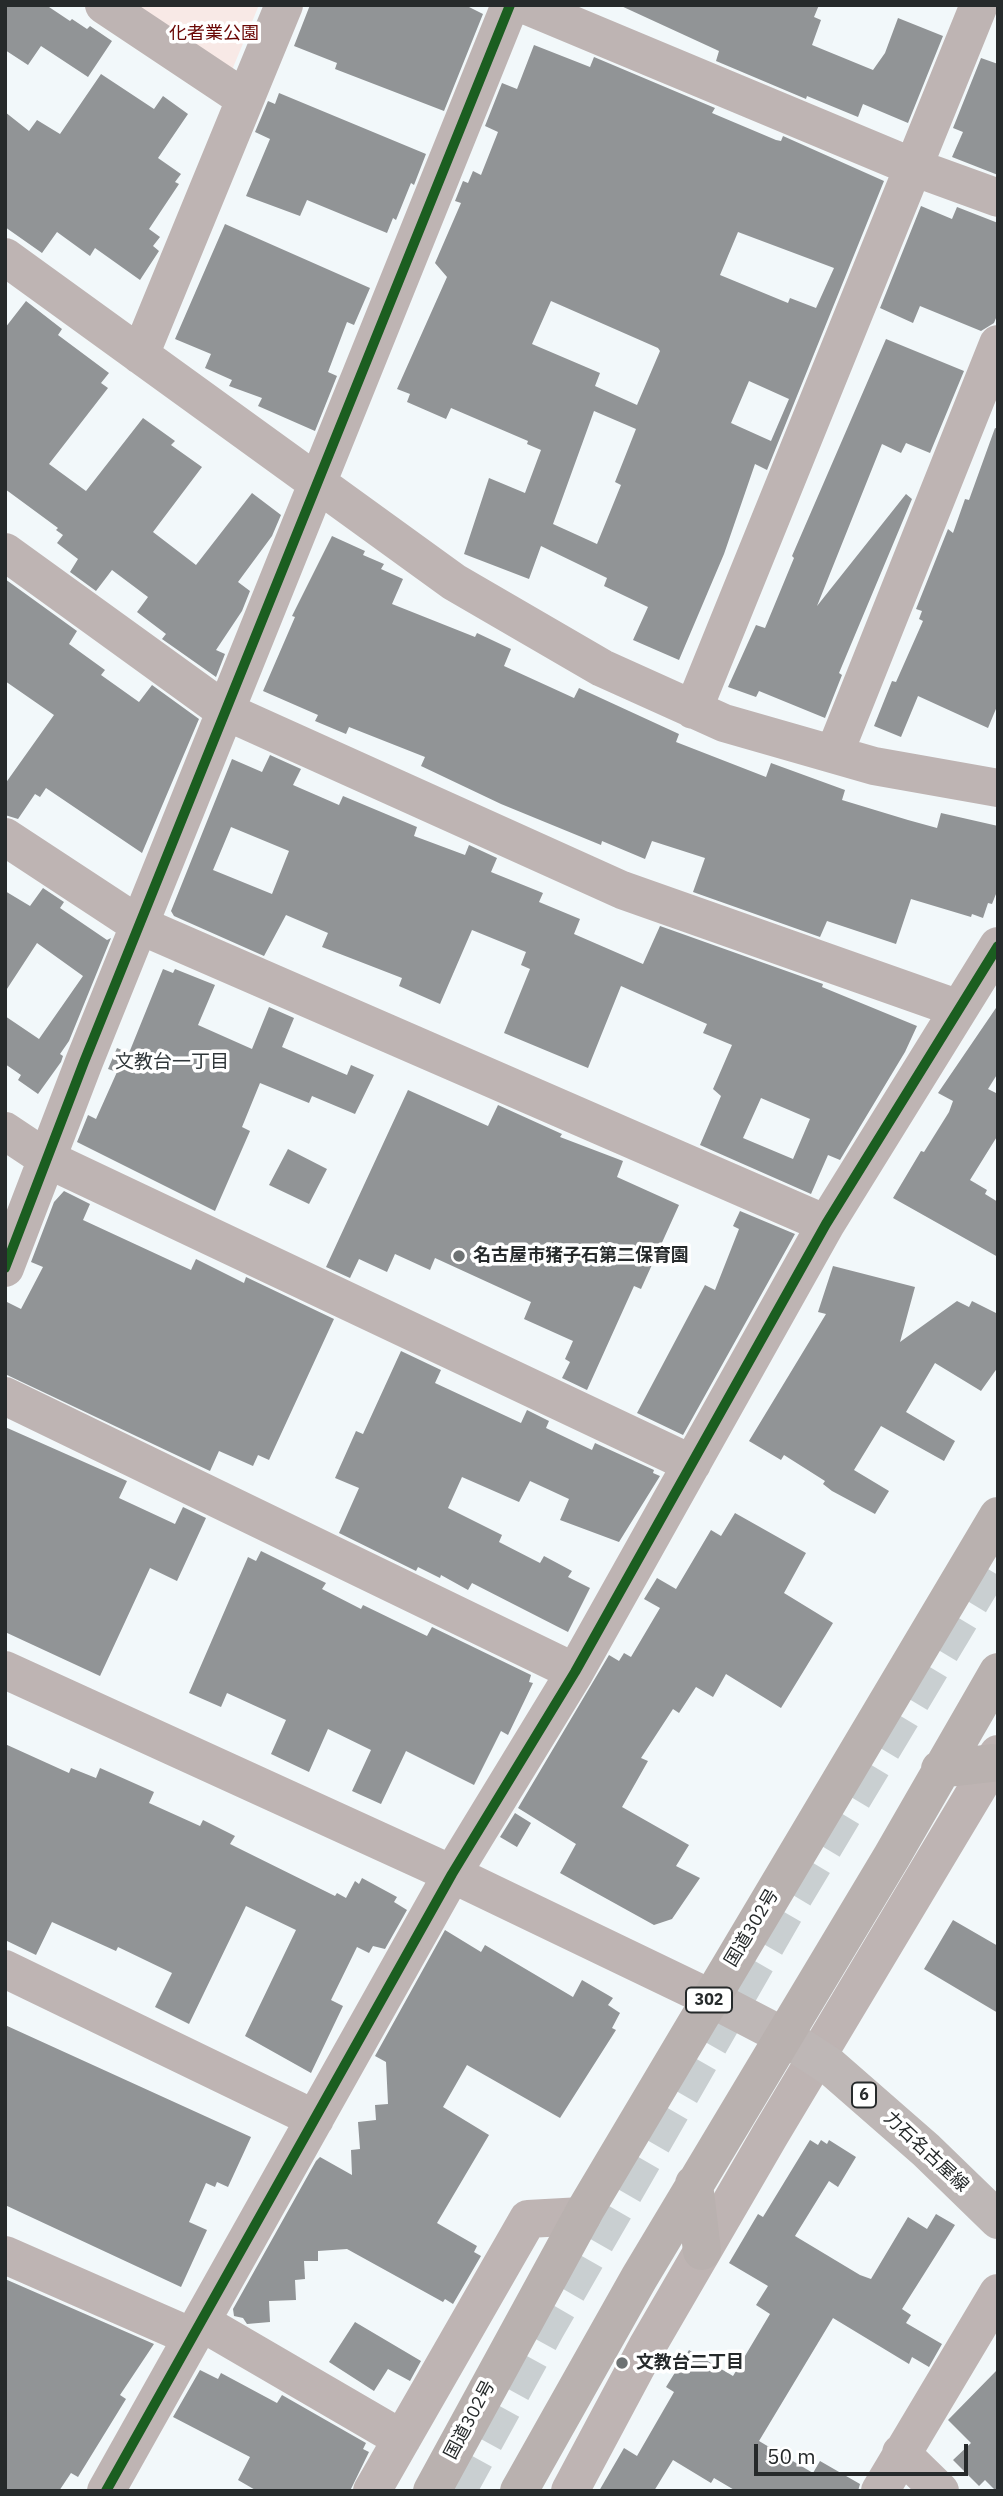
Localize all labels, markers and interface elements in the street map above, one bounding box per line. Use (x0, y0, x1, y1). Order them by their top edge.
park label: 化者業公園 (169, 23, 259, 45)
district label: 文教台一丁目 (115, 1052, 229, 1074)
place label: 名古屋市猪子石第二保育園 (473, 1245, 689, 1267)
marker: 名古屋市猪子石第二保育園 (451, 1248, 467, 1264)
street label: 国道302号 (720, 1885, 784, 1971)
road number: 302 (686, 1988, 732, 2012)
road number: 6 (852, 2082, 876, 2108)
street label: 力石名古屋線 (879, 2107, 973, 2197)
place label: 文教台二丁目 (636, 2352, 744, 2374)
marker: 文教台二丁目 (614, 2355, 630, 2371)
street label: 国道302号 (440, 2377, 500, 2463)
scale bar (758, 2430, 972, 2474)
text: 50 m (767, 2442, 816, 2470)

